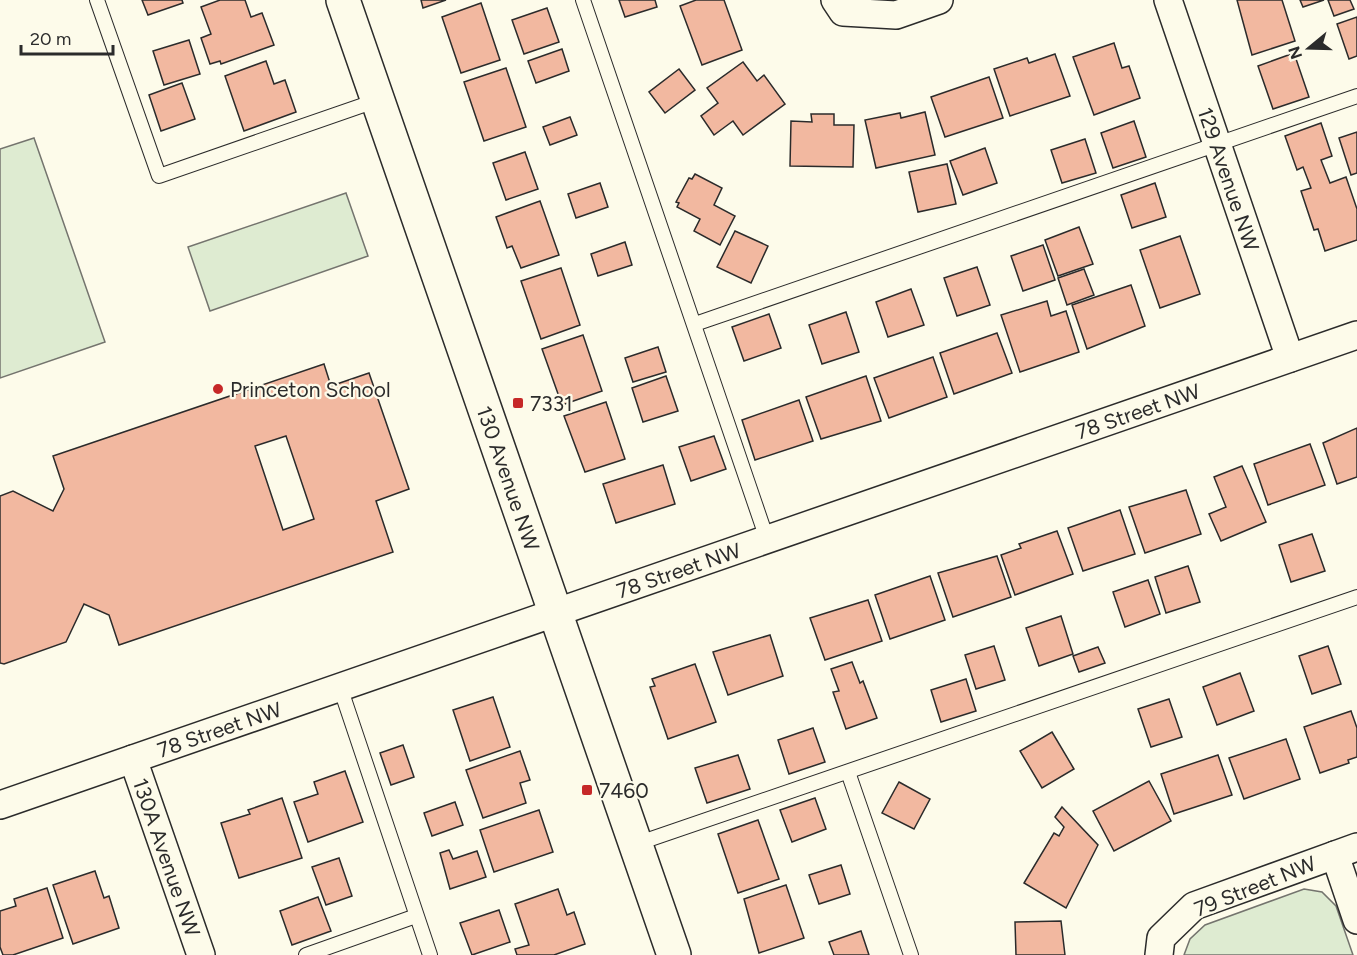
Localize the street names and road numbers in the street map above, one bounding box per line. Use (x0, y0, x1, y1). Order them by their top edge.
street label: 129 Avenue NW (1193, 104, 1265, 254)
street label: 78 Street NW (1072, 378, 1203, 444)
street label: 130 Avenue NW (472, 402, 545, 554)
street label: 78 Street NW (613, 537, 744, 603)
street label: 78 Street NW (154, 696, 285, 762)
street label: 130A Avenue NW (128, 775, 206, 940)
street label: 79 Street NW (1191, 850, 1319, 922)

